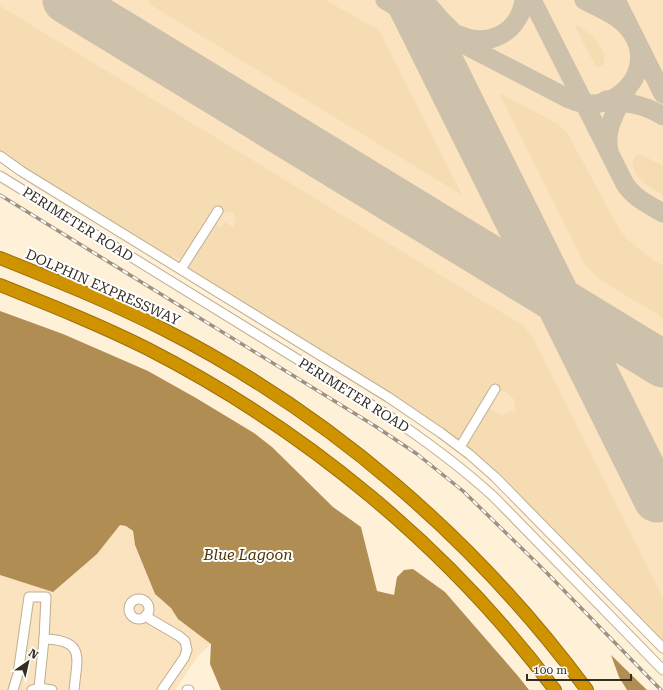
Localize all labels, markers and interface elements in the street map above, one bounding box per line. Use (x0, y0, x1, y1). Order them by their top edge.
street label: PERIMETER ROAD (20, 183, 137, 265)
street label: DOLPHIN EXPRESSWAY (23, 246, 183, 329)
street label: PERIMETER ROAD (296, 354, 413, 436)
water label: Blue Lagoon (203, 546, 292, 564)
north arrow (8, 642, 48, 682)
text: N (26, 646, 41, 662)
scale bar (527, 656, 631, 682)
text: 100 m (533, 663, 567, 677)

